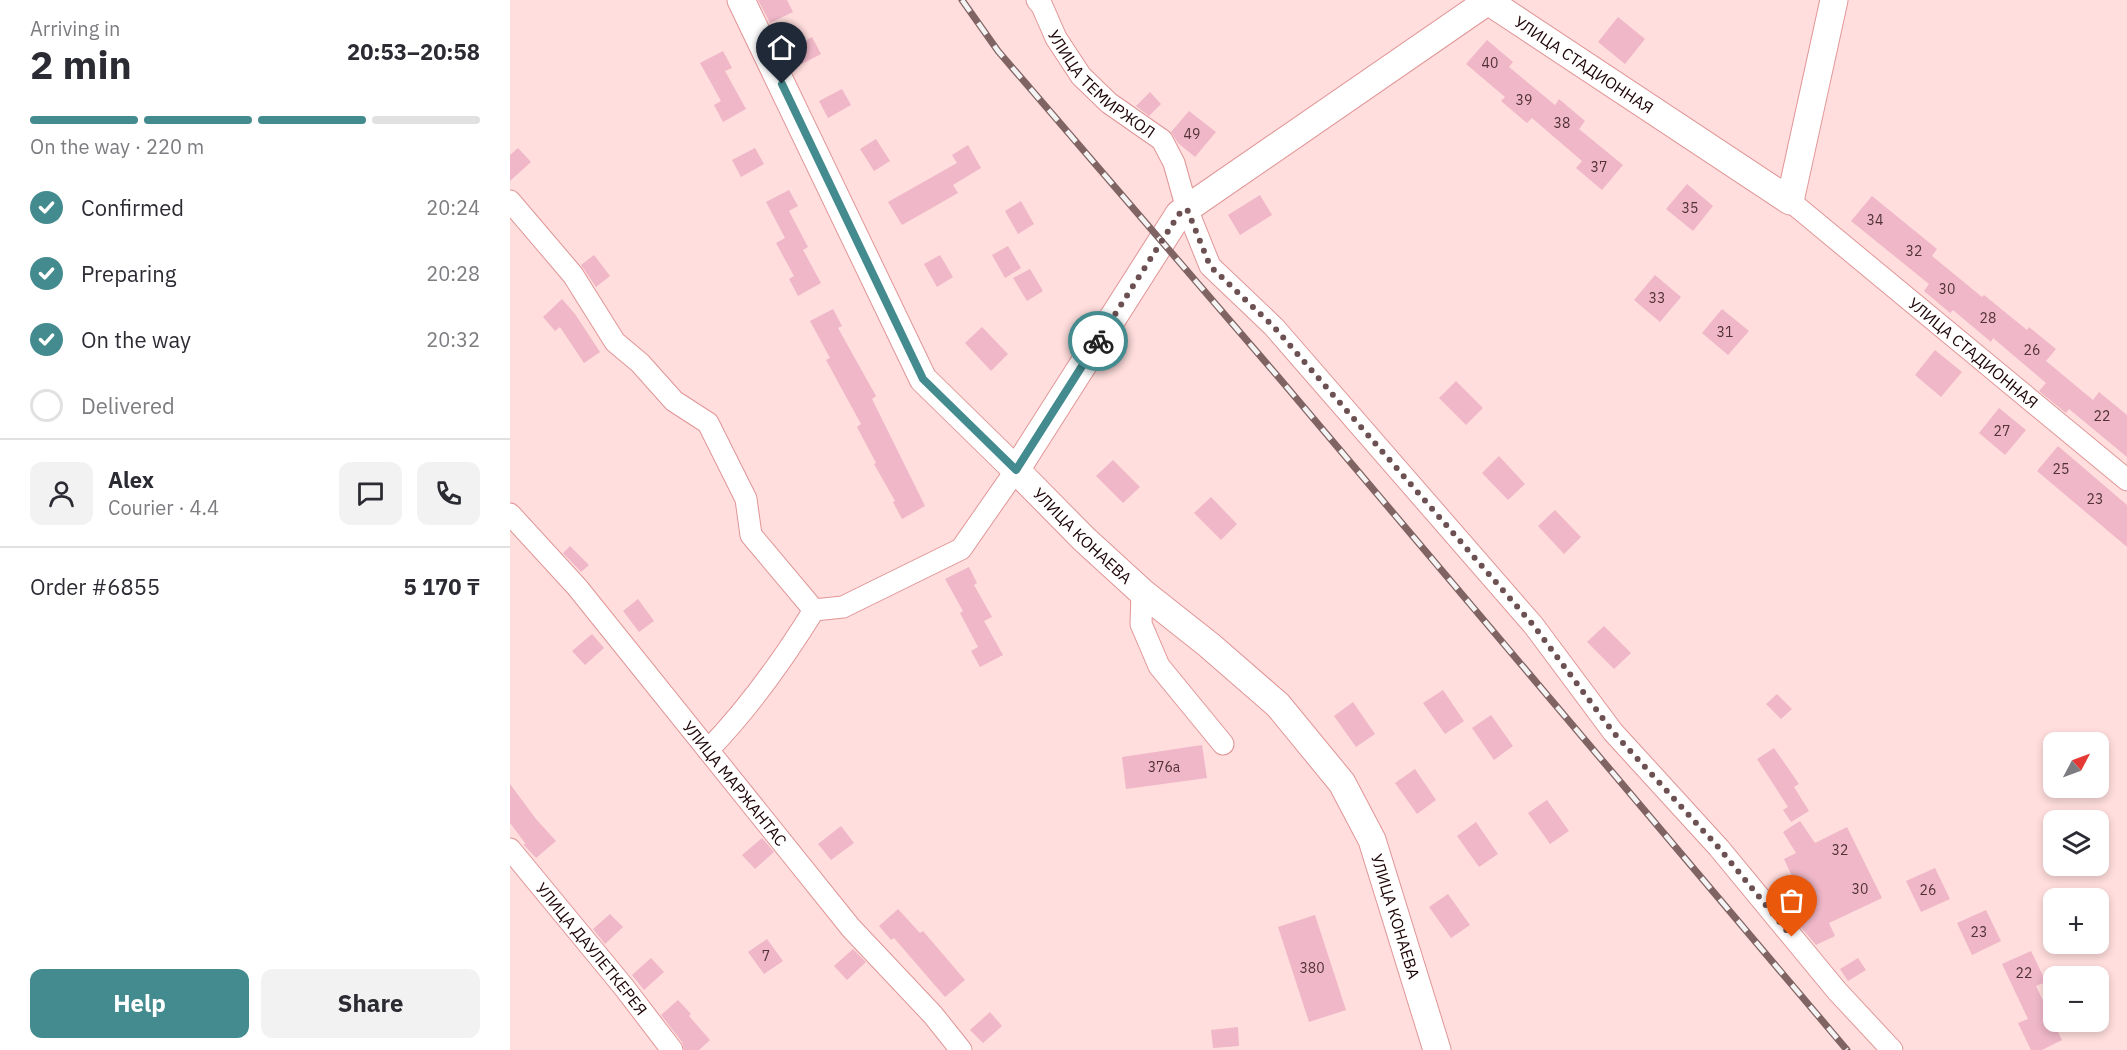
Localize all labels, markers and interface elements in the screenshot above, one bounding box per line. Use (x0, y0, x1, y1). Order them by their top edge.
street label: УЛИЦА СТАДИОННАЯ (1511, 11, 1657, 118)
text: Arriving in (30, 15, 120, 42)
pin (756, 22, 807, 84)
street label: УЛИЦА ТЕМИРЖОЛ (1044, 27, 1159, 142)
icon: home (765, 31, 798, 64)
text: 20:53–20:58 (347, 37, 480, 66)
text: 2 min (30, 39, 132, 90)
house number: 40 (1482, 54, 1498, 72)
house number: 39 (1516, 91, 1532, 109)
house number: 38 (1554, 114, 1570, 132)
house number: 49 (1184, 125, 1200, 143)
text: On the way · 220 m (30, 133, 204, 160)
house number: 37 (1591, 158, 1607, 176)
icon: check (30, 191, 63, 224)
text: Confirmed (81, 193, 184, 222)
text: 20:24 (426, 194, 480, 221)
house number: 35 (1682, 199, 1698, 217)
house number: 34 (1867, 211, 1883, 229)
house number: 32 (1906, 242, 1922, 260)
icon: check (30, 257, 63, 290)
text: Preparing (81, 259, 176, 288)
text: 20:28 (426, 260, 480, 287)
house number: 30 (1939, 280, 1955, 298)
house number: 33 (1649, 289, 1665, 307)
street label: УЛИЦА СТАДИОННАЯ (1904, 293, 2042, 412)
house number: 28 (1980, 309, 1996, 327)
courier (1068, 311, 1128, 371)
icon: check (30, 323, 63, 356)
house number: 31 (1717, 323, 1733, 341)
text: On the way (81, 325, 191, 354)
icon: bike (1082, 325, 1115, 358)
text: 20:32 (426, 326, 480, 353)
house number: 26 (2024, 341, 2040, 359)
text: Delivered (81, 391, 175, 420)
house number: 22 (2094, 407, 2110, 425)
house number: 27 (1994, 422, 2010, 440)
house number: 25 (2053, 460, 2069, 478)
button: person (30, 462, 93, 525)
button: chat (339, 462, 402, 525)
button: phone (417, 462, 480, 525)
text: Alex (108, 465, 154, 494)
street label: УЛИЦА КОНАЕВА (1029, 483, 1136, 588)
house number: 23 (2087, 490, 2103, 508)
text: Courier · 4.4 (108, 494, 219, 521)
text: Order #6855 (30, 572, 160, 601)
text: 5 170 ₸ (404, 572, 480, 601)
street label: УЛИЦА МАРЖАНТАС (678, 717, 791, 850)
north arrow (2043, 732, 2109, 798)
map controls (2043, 732, 2109, 1032)
house number: 376а (1148, 758, 1181, 776)
button: layers (2043, 810, 2109, 876)
house number: 32 (1832, 841, 1848, 859)
street label: УЛИЦА КОНАЕВА (1367, 851, 1424, 981)
pin (1766, 875, 1817, 937)
street label: УЛИЦА ДАУЛЕТКЕРЕЯ (532, 878, 652, 1019)
house number: 30 (1852, 880, 1868, 898)
house number: 26 (1920, 881, 1936, 899)
icon: bag (1775, 884, 1808, 917)
button: + (2043, 888, 2109, 954)
house number: 23 (1971, 923, 1987, 941)
house number: 7 (762, 947, 770, 965)
house number: 380 (1299, 959, 1325, 977)
house number: 22 (2016, 964, 2032, 982)
button: − (2043, 966, 2109, 1032)
button: Help (30, 969, 249, 1038)
button: Share (261, 969, 480, 1038)

